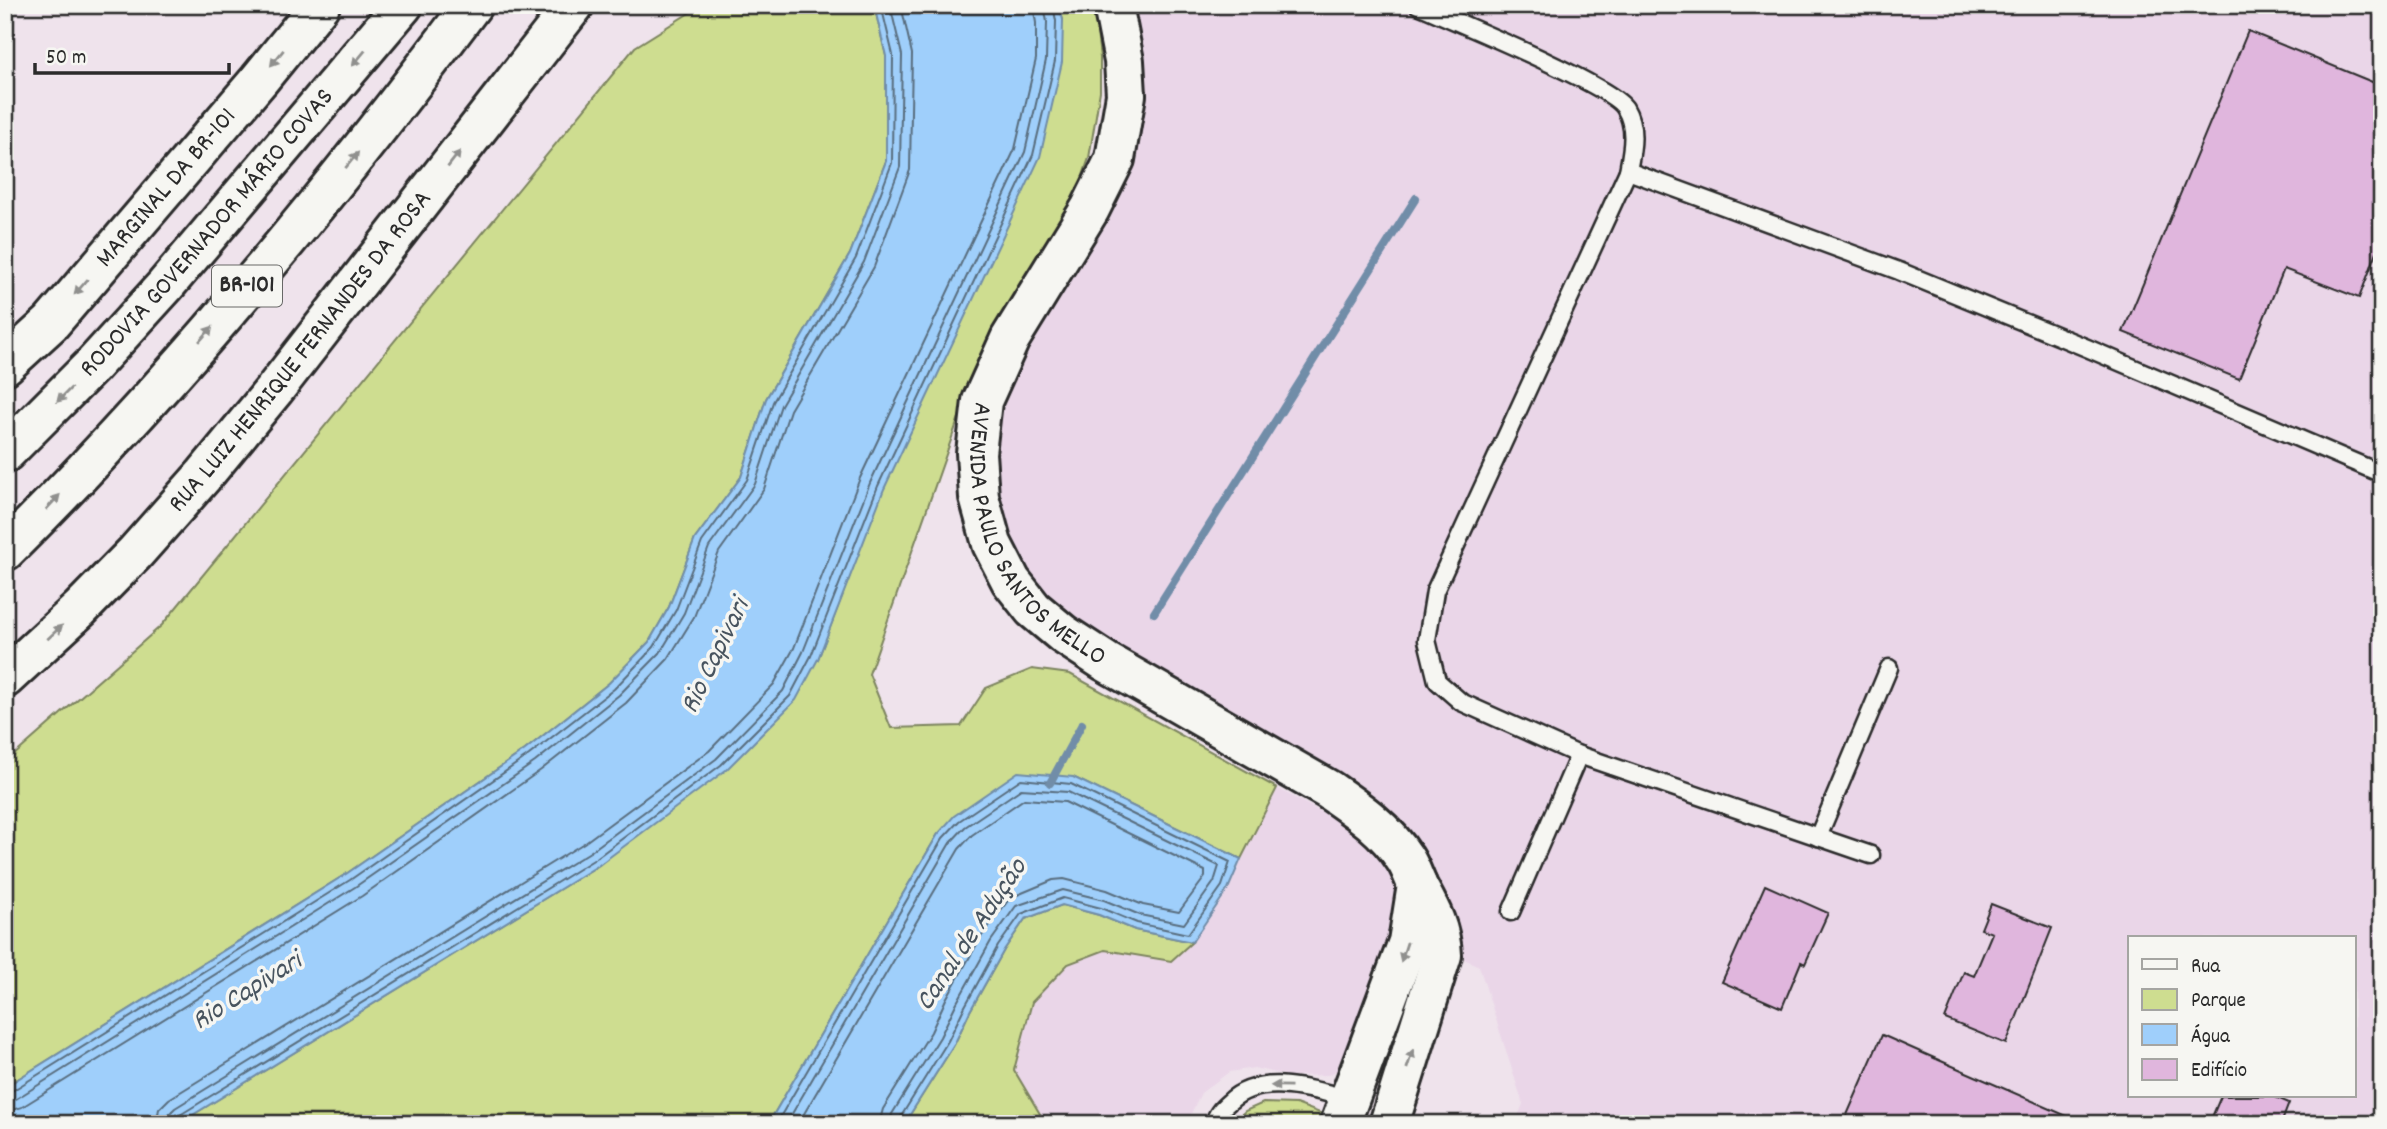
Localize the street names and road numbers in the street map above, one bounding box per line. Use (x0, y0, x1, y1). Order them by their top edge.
street label: RODOVIA GOVERNADOR MÁRIO COVAS (72, 80, 343, 386)
street label: MARGINAL DA BR-101 (87, 100, 246, 276)
street label: RUA LUIZ HENRIQUE FERNANDES DA ROSA (160, 183, 441, 521)
road number: BR-101 (212, 265, 282, 306)
street label: AVENIDA PAULO SANTOS MELLO (958, 400, 1113, 676)

